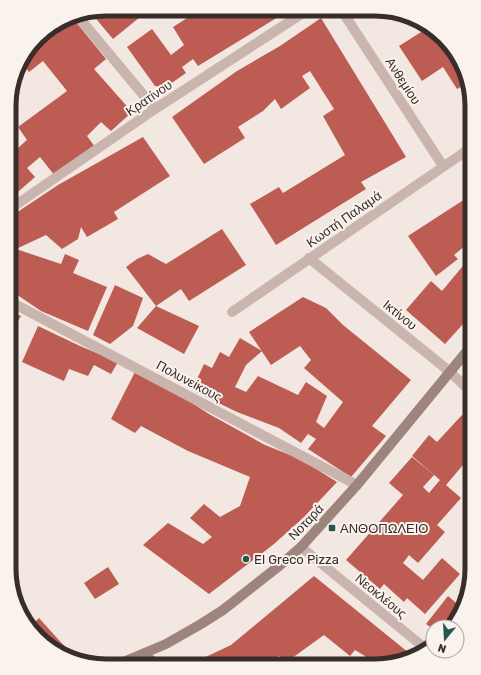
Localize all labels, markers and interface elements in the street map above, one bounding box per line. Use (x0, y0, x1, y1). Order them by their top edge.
street label: Ανθεμίου (382, 55, 424, 107)
street label: Κρατίνου (123, 77, 175, 119)
street label: Κωστή Παλαμά (304, 187, 385, 250)
street label: Ικτίνου (380, 297, 420, 333)
street label: Πολυνείκους (154, 358, 224, 404)
street label: Νοταρά (285, 501, 327, 543)
place label: ΑΝΘΟΠΩΛΕΙΟ (340, 521, 428, 536)
marker: ΑΝΘΟΠΩΛΕΙΟ (327, 523, 337, 533)
place label: El Greco Pizza (254, 552, 339, 567)
marker: El Greco Pizza (241, 554, 251, 564)
street label: Νεοκλέους (352, 571, 410, 621)
north arrow (425, 619, 465, 659)
text: N (436, 641, 448, 655)

